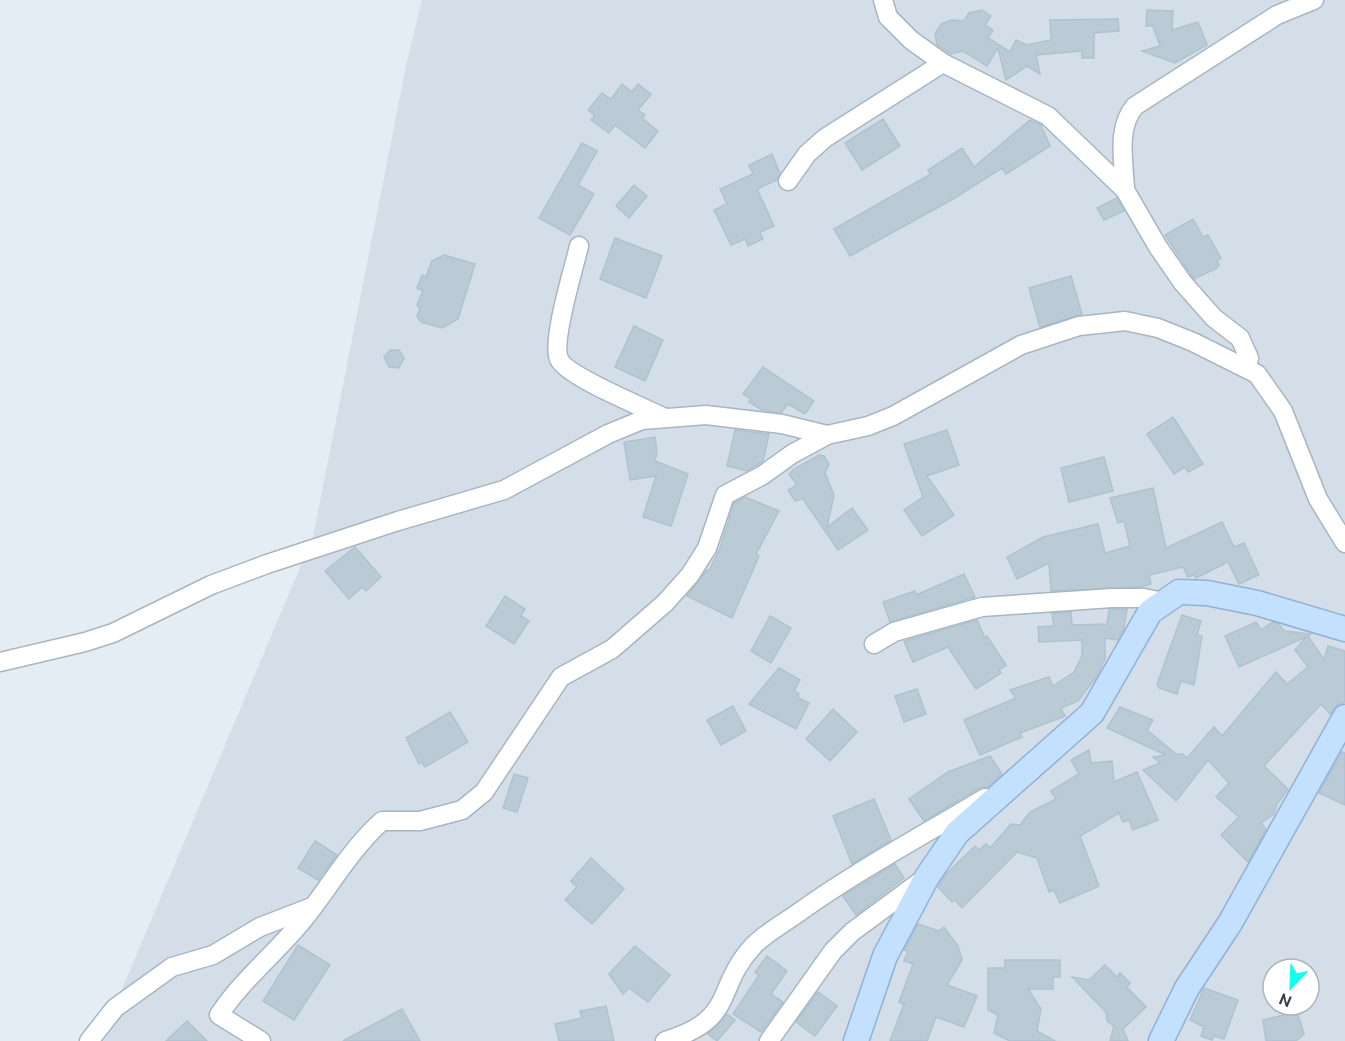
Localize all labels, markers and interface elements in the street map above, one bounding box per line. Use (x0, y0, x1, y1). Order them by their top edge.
north arrow (1261, 957, 1321, 1017)
text: N (1276, 990, 1294, 1011)

